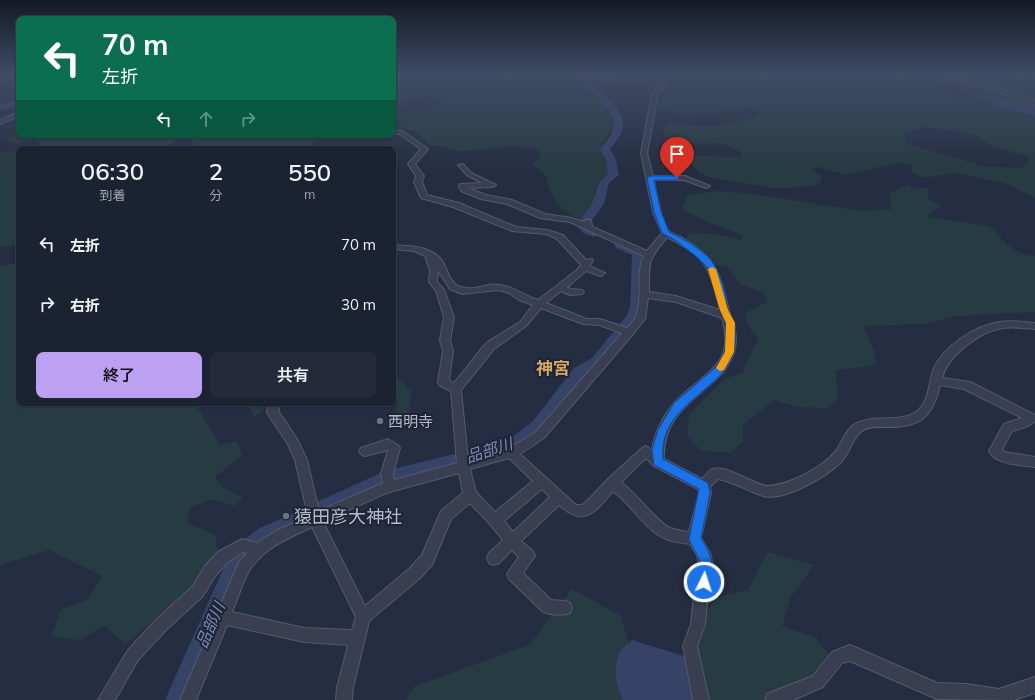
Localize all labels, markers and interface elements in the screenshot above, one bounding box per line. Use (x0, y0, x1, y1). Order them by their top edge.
text: 70 m (102, 27, 168, 62)
icon: left (36, 32, 88, 84)
text: 左折 (102, 65, 138, 88)
icon: left (153, 108, 175, 130)
icon: ahead (195, 108, 217, 130)
icon: right (237, 108, 259, 130)
pin (660, 137, 694, 178)
icon: arrive (666, 143, 688, 165)
text: 06:30 (81, 156, 144, 186)
text: 2 (209, 156, 223, 186)
text: 550 (288, 157, 331, 187)
text: m (304, 186, 315, 202)
text: 到着 (99, 187, 125, 203)
text: 分 (210, 187, 223, 203)
icon: left (36, 233, 58, 255)
text: 70 m (341, 235, 376, 254)
text: 左折 (70, 236, 100, 255)
icon: right (36, 293, 58, 315)
text: 30 m (341, 295, 376, 314)
text: 右折 (70, 296, 100, 315)
button: 終了 (36, 352, 202, 398)
button: 共有 (210, 352, 376, 398)
district label: 神宮 (536, 357, 570, 378)
place label: 西明寺 (388, 412, 433, 431)
marker: 西明寺 (375, 416, 385, 426)
water label: 品部川 (463, 432, 517, 467)
place label: 猿田彦大神社 (294, 505, 402, 528)
marker: 猿田彦大神社 (281, 511, 291, 521)
position arrow (683, 561, 725, 603)
water label: 品部川 (191, 597, 230, 651)

